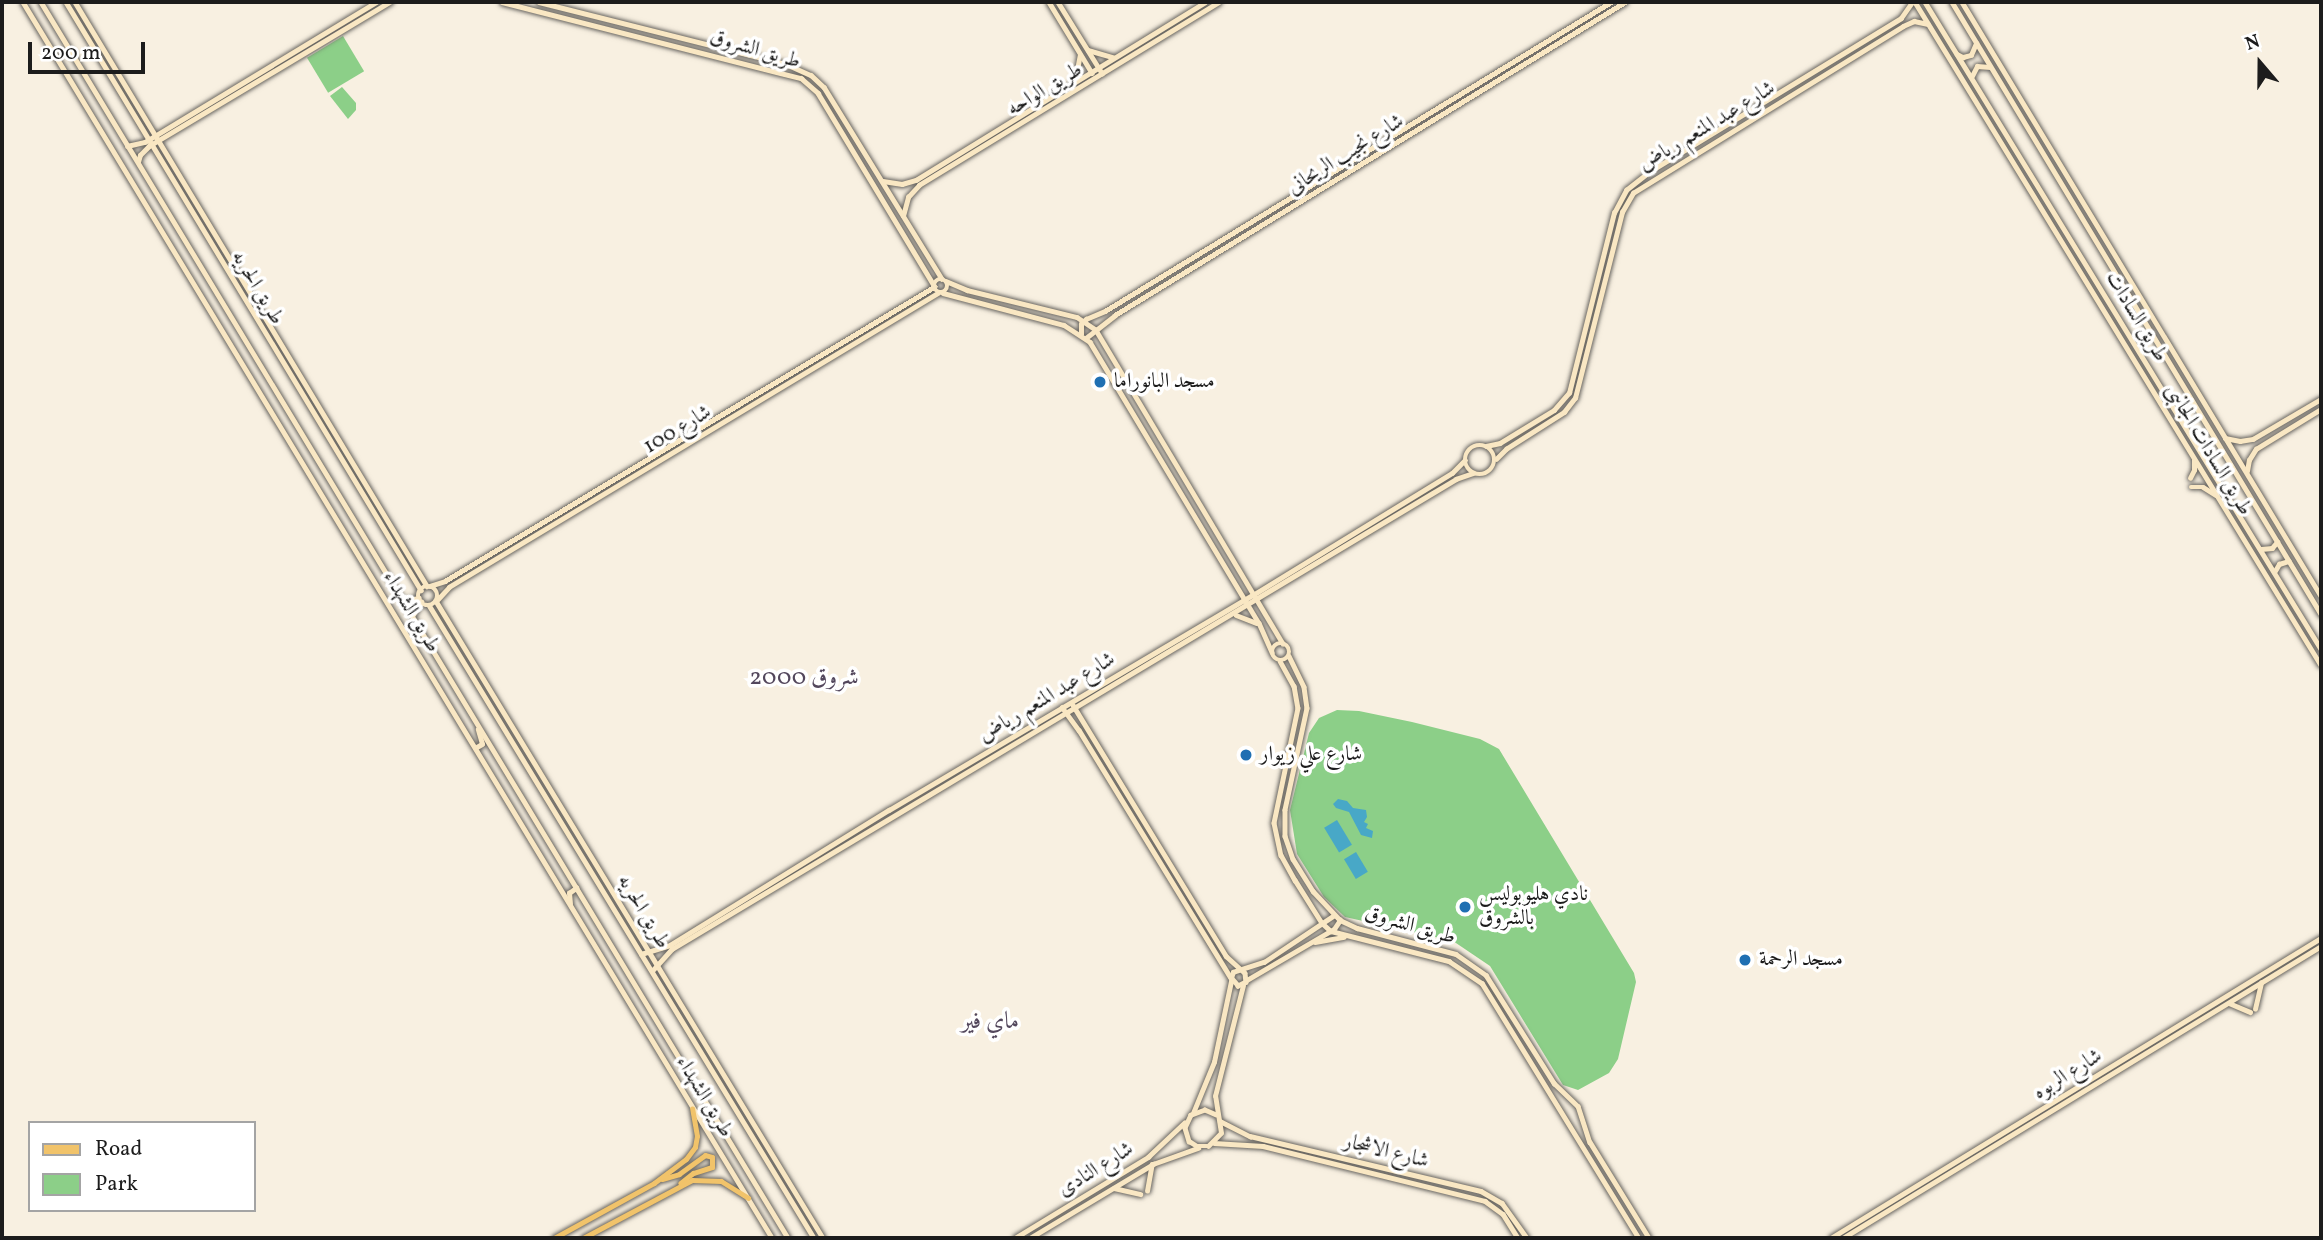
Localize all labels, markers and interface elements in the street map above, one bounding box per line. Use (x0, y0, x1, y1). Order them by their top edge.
street label: طريق الشروق (707, 25, 803, 75)
scale bar (32, 28, 149, 72)
north arrow (2225, 28, 2295, 98)
text: N (2242, 29, 2264, 58)
text: 200 m (41, 39, 101, 68)
street label: طريق الواحه (1003, 58, 1087, 122)
street label: شارع عبد المنعم رياض (1634, 76, 1780, 178)
street label: شارع نجيب الريحانى (1283, 109, 1409, 201)
street label: طريق الحريه (225, 246, 289, 330)
street label: طريق السادات (2099, 267, 2173, 367)
place label: مسجد البانوراما (1114, 369, 1215, 395)
marker: مسجد البانوراما (1092, 374, 1108, 390)
street label: طريق السادات الجانبى (2159, 380, 2257, 520)
street label: شارع 100 (640, 400, 716, 460)
street label: طريق الشهداء (377, 567, 445, 657)
street label: شارع عبد المنعم رياض (974, 647, 1120, 749)
district label: شروق 2000 (749, 665, 859, 693)
place label: شارع علي زيوار (1260, 742, 1362, 768)
marker: شارع علي زيوار (1238, 747, 1254, 763)
street label: طريق الحريه (611, 870, 675, 954)
place label: نادي هليوبوليس بالشروق (1479, 882, 1588, 932)
marker: نادي هليوبوليس بالشروق (1457, 899, 1473, 915)
street label: طريق الشروق (1362, 901, 1458, 951)
place label: مسجد الرحمة (1759, 947, 1843, 973)
marker: مسجد الرحمة (1737, 952, 1753, 968)
district label: ماي فير (961, 1009, 1019, 1037)
street label: شارع الربوه (2029, 1044, 2107, 1106)
street label: طريق الشهداء (670, 1052, 738, 1142)
legend (28, 1121, 256, 1212)
street label: شارع الاشجار (1341, 1129, 1431, 1175)
text: Road (95, 1135, 142, 1164)
street label: شارع النادى (1054, 1137, 1138, 1203)
text: Park (95, 1170, 138, 1199)

